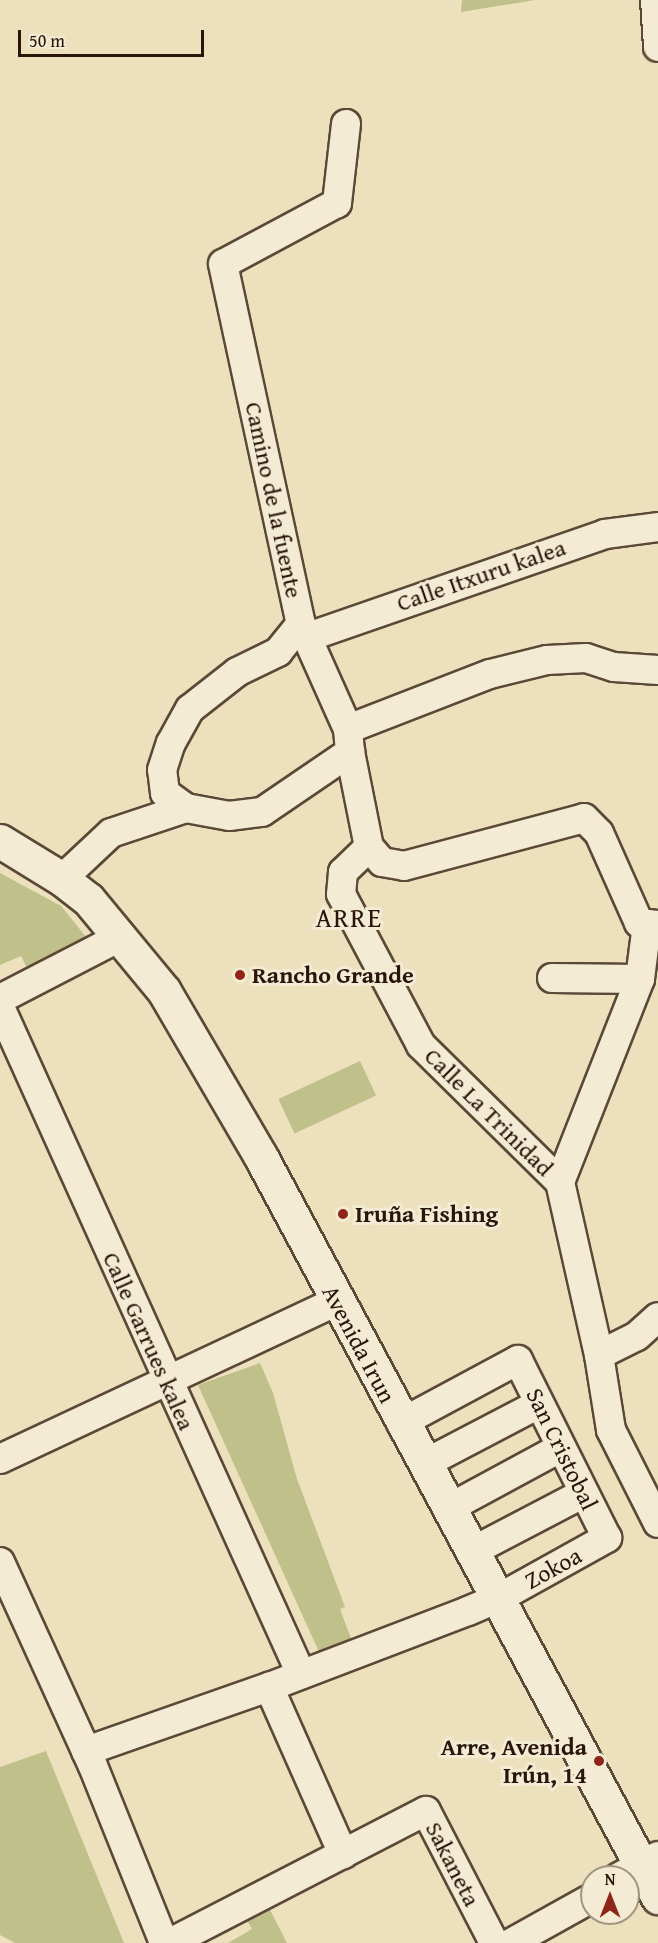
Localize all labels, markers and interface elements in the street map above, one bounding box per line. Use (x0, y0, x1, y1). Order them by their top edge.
scale bar (21, 18, 207, 56)
text: 50 m (29, 27, 65, 54)
street label: Camino de la fuente (239, 399, 309, 601)
street label: Calle Itxuru kalea (393, 533, 569, 617)
district label: ARRE (315, 902, 383, 934)
place label: Rancho Grande (252, 961, 414, 989)
marker: Rancho Grande (233, 968, 247, 982)
street label: Calle La Trinidad (419, 1042, 559, 1182)
place label: Iruña Fishing (355, 1200, 498, 1228)
marker: Iruña Fishing (336, 1207, 350, 1221)
street label: Calle Garrues kalea (97, 1248, 201, 1434)
street label: Avenida Irun (316, 1280, 402, 1408)
street label: San Cristobal (520, 1383, 604, 1515)
street label: Zokoa (520, 1541, 586, 1595)
place label: Arre, Avenida Irún, 14 (441, 1733, 587, 1789)
marker: Arre, Avenida Irún, 14 (592, 1754, 606, 1768)
street label: Sakaneta (419, 1817, 487, 1911)
north arrow (580, 1865, 640, 1925)
text: N (605, 1867, 615, 1891)

